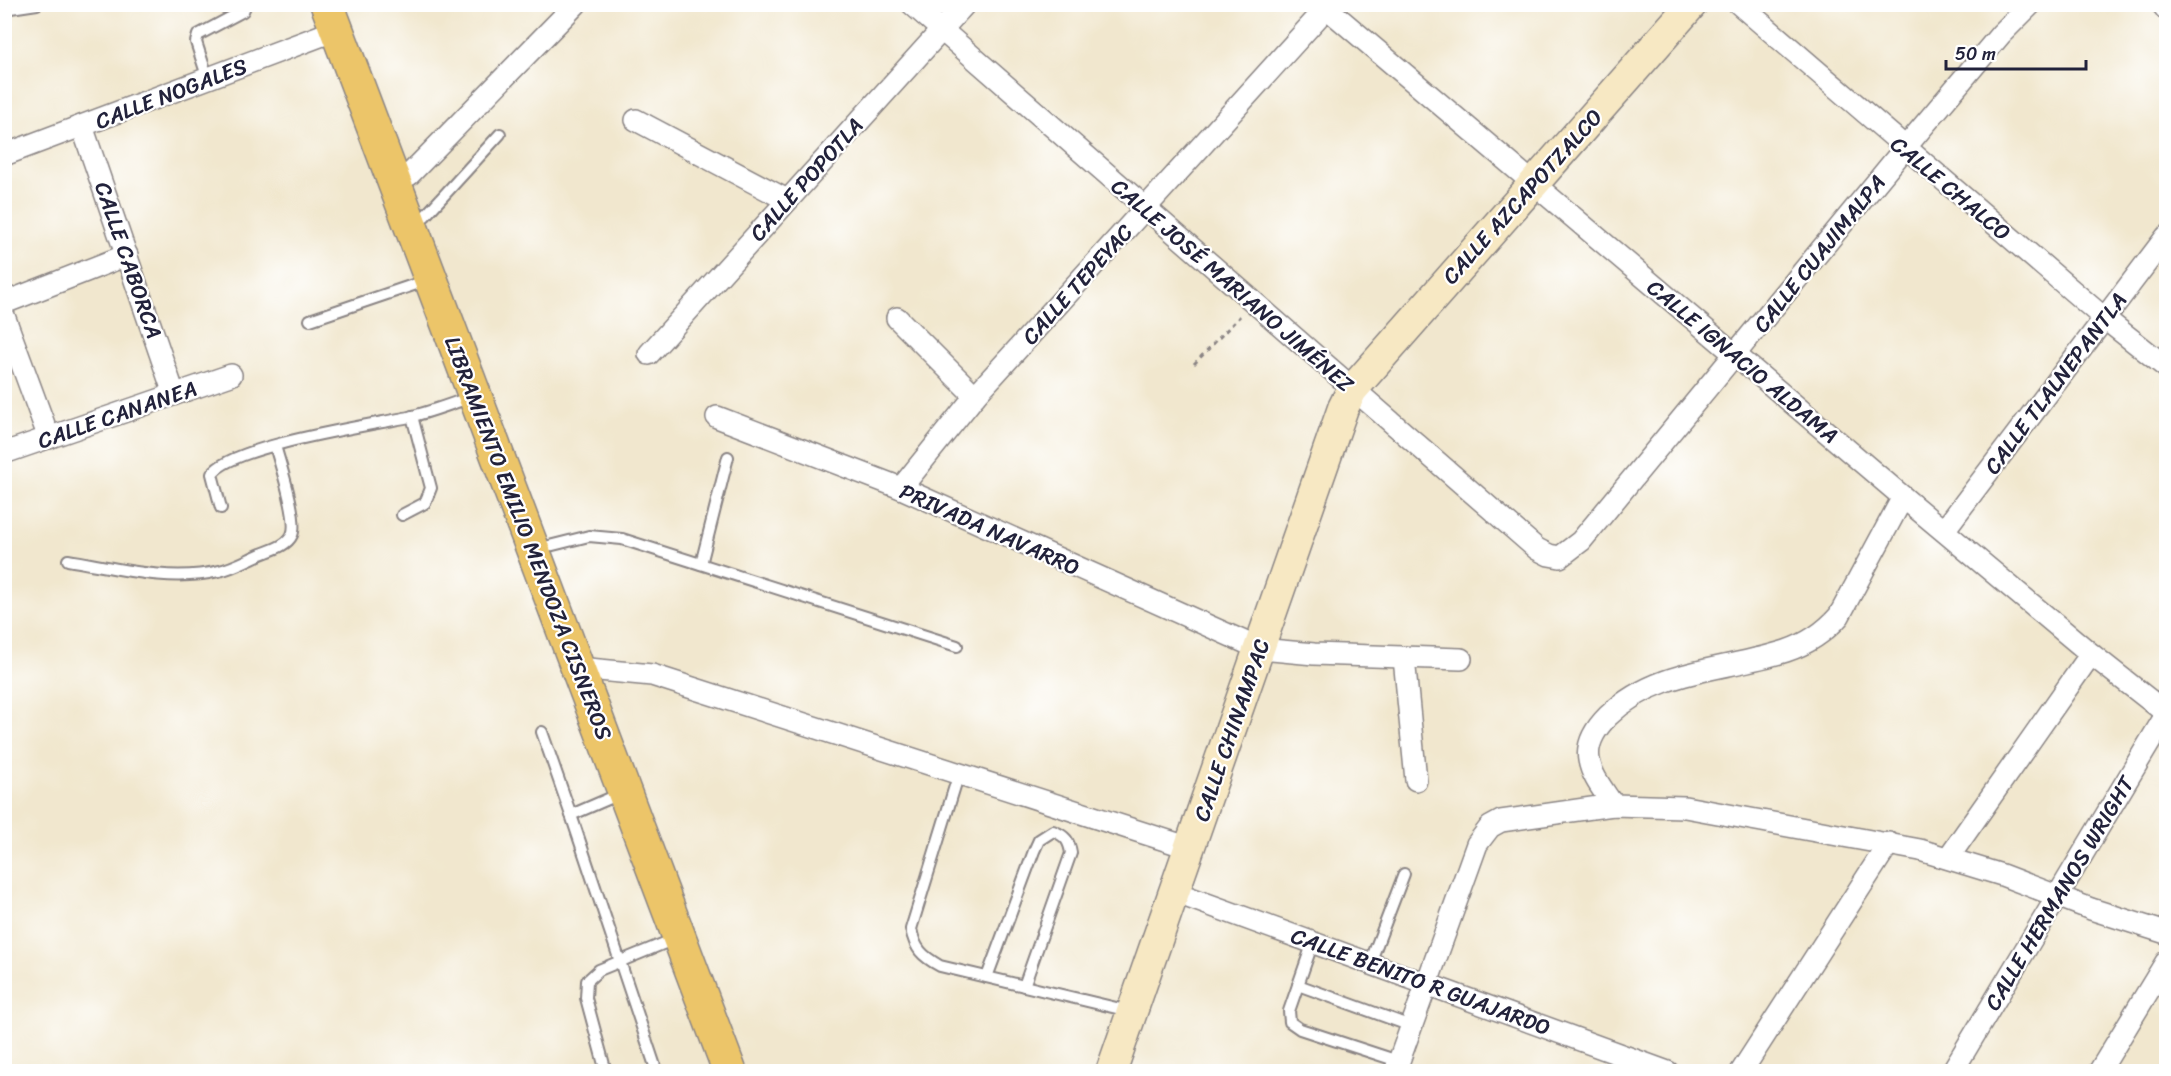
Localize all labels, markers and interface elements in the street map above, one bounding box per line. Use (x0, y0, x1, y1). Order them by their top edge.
scale bar (1946, 33, 2086, 71)
text: 50 m (1955, 38, 1996, 70)
street label: CALLE NOGALES (89, 46, 253, 140)
street label: CALLE AZCAPOTZALCO (1432, 99, 1613, 293)
street label: CALLE POPOTLA (739, 108, 873, 251)
street label: CALLE CHALCO (1881, 126, 2020, 251)
street label: CALLE CUAJIMALPA (1743, 165, 1896, 341)
street label: CALLE JOSÉ MARIANO JIMÉNEZ (1102, 168, 1364, 403)
street label: CALLE CABORCA (83, 176, 174, 344)
street label: CALLE TEPEYAC (1012, 214, 1143, 354)
street label: CALLE IGNACIO ALDAMA (1638, 269, 1847, 454)
street label: CALLE TLALNEPANTLA (1974, 284, 2137, 483)
street label: LIBRAMIENTO EMILIO MENDOZA CISNEROS (433, 330, 624, 746)
street label: CALLE CANANEA (32, 369, 202, 460)
street label: PRIVADA NAVARRO (893, 472, 1086, 587)
street label: CALLE CHINAMPAC (1182, 634, 1281, 827)
street label: CALLE HERMANOS WRIGHT (1974, 767, 2146, 1018)
street label: CALLE BENITO R GUAJARDO (1285, 916, 1556, 1047)

